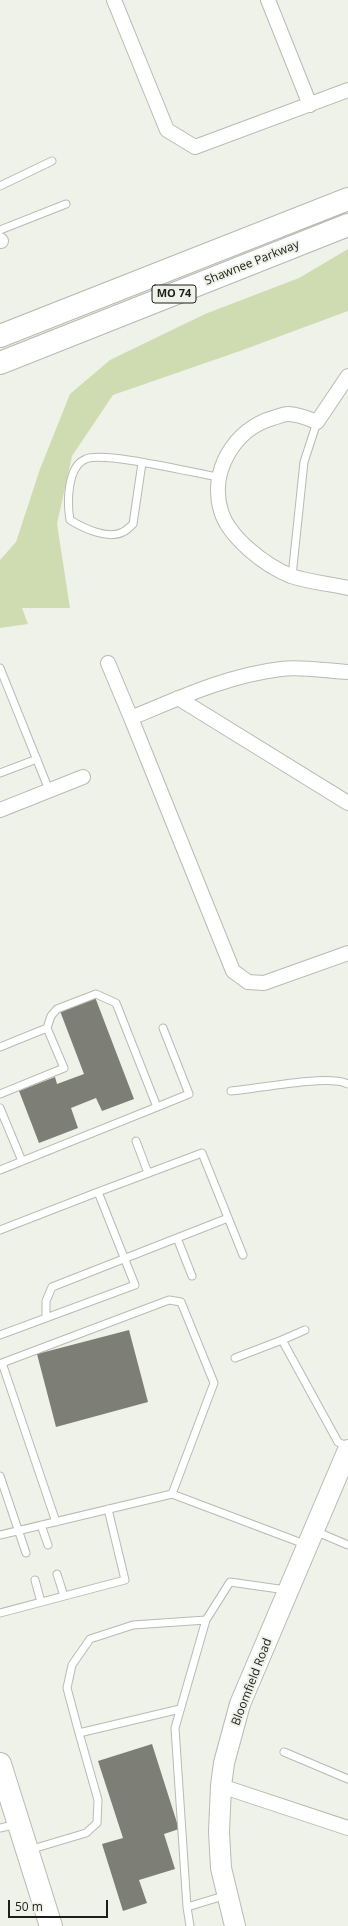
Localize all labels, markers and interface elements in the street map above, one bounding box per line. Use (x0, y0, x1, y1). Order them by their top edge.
street label: Shawnee Parkway (203, 237, 301, 289)
road number: MO 74 (152, 285, 196, 303)
street label: Bloomfield Road (229, 1636, 275, 1728)
scale bar (10, 1892, 110, 1918)
text: 50 m (15, 1898, 43, 1915)

